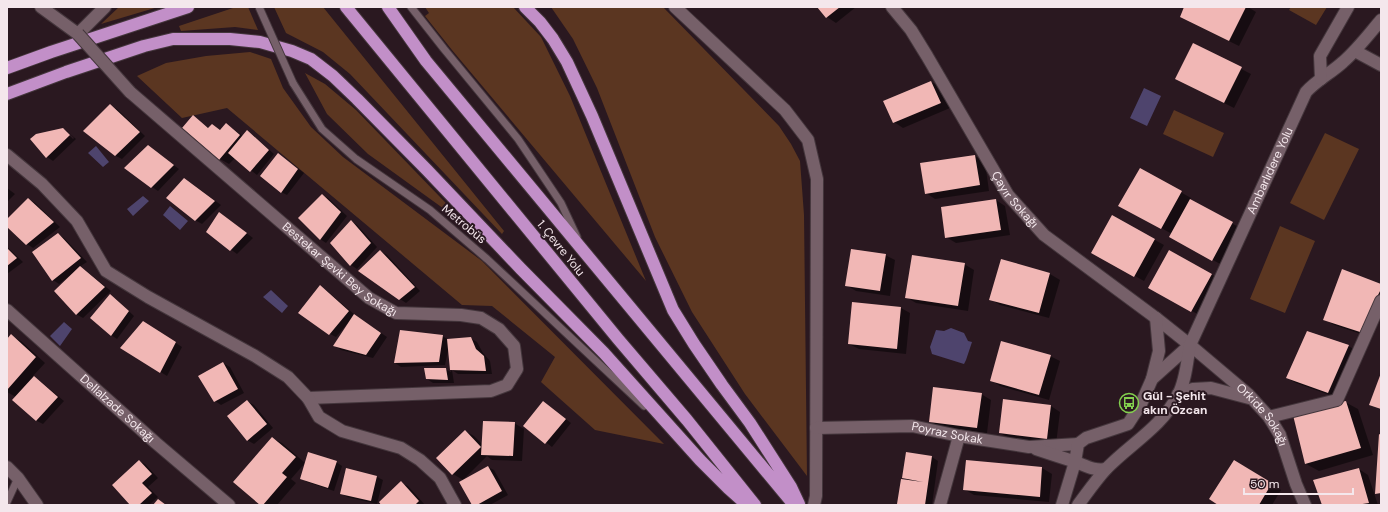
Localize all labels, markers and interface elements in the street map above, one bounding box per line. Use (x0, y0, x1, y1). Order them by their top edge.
street label: Ambarlıdere Yolu (1243, 125, 1297, 217)
street label: Çayır Sokağı (988, 168, 1042, 231)
street label: Metrobüs (438, 201, 490, 247)
street label: 1. Çevre Yolu (534, 217, 589, 279)
street label: Bestekar Şevki Bey Sokağı (279, 219, 400, 320)
street label: Dellalzade Sokağı (77, 371, 158, 446)
street label: Orkide Sokağı (1233, 380, 1291, 448)
place label: Gül - Şehit akın Özcan (1143, 388, 1207, 418)
bus stop icon: Gül - Şehit akın Özcan (1118, 392, 1140, 414)
street label: Poyraz Sokak (910, 418, 984, 448)
scale bar (1244, 470, 1353, 496)
text: 50 m (1250, 476, 1279, 492)

